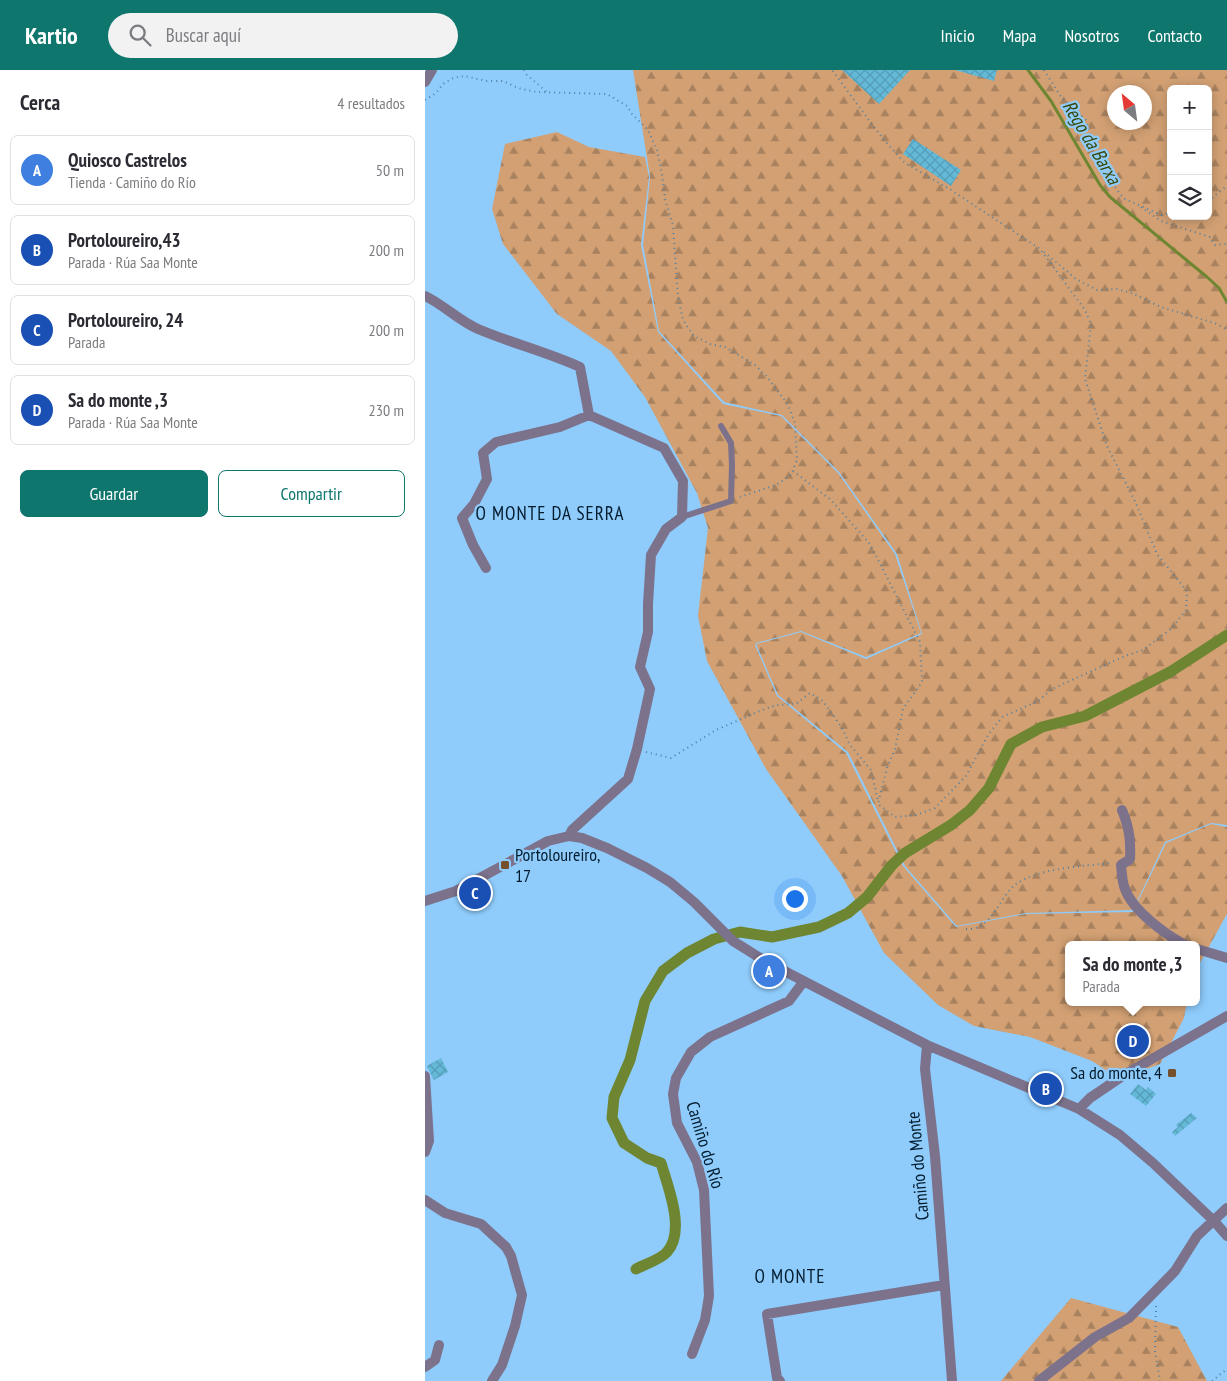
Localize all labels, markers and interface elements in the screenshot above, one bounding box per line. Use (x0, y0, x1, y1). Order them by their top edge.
search box (108, 13, 458, 58)
text: Kartio (25, 20, 78, 51)
icon: search (126, 21, 154, 49)
text: Buscar aquí (166, 23, 241, 47)
text: Inicio (941, 24, 975, 47)
text: Mapa (1003, 24, 1036, 47)
text: Nosotros (1064, 24, 1119, 47)
text: Contacto (1147, 24, 1202, 47)
north arrow (1107, 85, 1152, 130)
map controls (1167, 85, 1212, 220)
button: + (1167, 85, 1212, 130)
text: Cerca (20, 89, 60, 116)
text: 4 resultados (337, 93, 405, 113)
water label: Rego da Barxa (1058, 96, 1127, 189)
button: − (1167, 130, 1212, 175)
text: Quiosco Castrelos (68, 148, 187, 172)
text: A (33, 160, 41, 180)
text: 50 m (376, 160, 404, 180)
text: Tienda · Camiño do Río (68, 172, 196, 192)
button: layers (1167, 175, 1212, 220)
text: Portoloureiro,43 (68, 228, 181, 252)
text: B (33, 240, 41, 260)
text: 200 m (369, 240, 404, 260)
text: Parada · Rúa Saa Monte (68, 252, 198, 272)
text: Portoloureiro, 24 (68, 308, 183, 332)
text: C (33, 320, 41, 340)
text: 200 m (369, 320, 404, 340)
text: Parada (68, 332, 105, 352)
text: Sa do monte ,3 (68, 388, 168, 412)
text: D (33, 400, 41, 420)
text: 230 m (369, 400, 404, 420)
text: Parada · Rúa Saa Monte (68, 412, 198, 432)
button: Guardar (20, 470, 208, 517)
button: Compartir (218, 470, 405, 517)
district label: O MONTE DA SERRA (476, 501, 624, 525)
place label: Portoloureiro, 17 (515, 843, 600, 887)
marker: Portoloureiro, 17 (499, 859, 511, 871)
pin: C (459, 874, 491, 912)
your location (782, 886, 808, 912)
popup (1065, 941, 1200, 1006)
pin: A (753, 952, 785, 990)
text: Sa do monte ,3 (1083, 952, 1183, 976)
text: Parada (1083, 976, 1120, 996)
pin: D (1117, 1022, 1149, 1060)
place label: Sa do monte, 4 (1070, 1061, 1162, 1084)
marker: Sa do monte, 4 (1166, 1067, 1178, 1079)
pin: B (1030, 1070, 1062, 1108)
street label: Camiño do Río (681, 1098, 730, 1191)
street label: Camiño do Monte (901, 1111, 934, 1221)
district label: O MONTE (755, 1264, 825, 1288)

